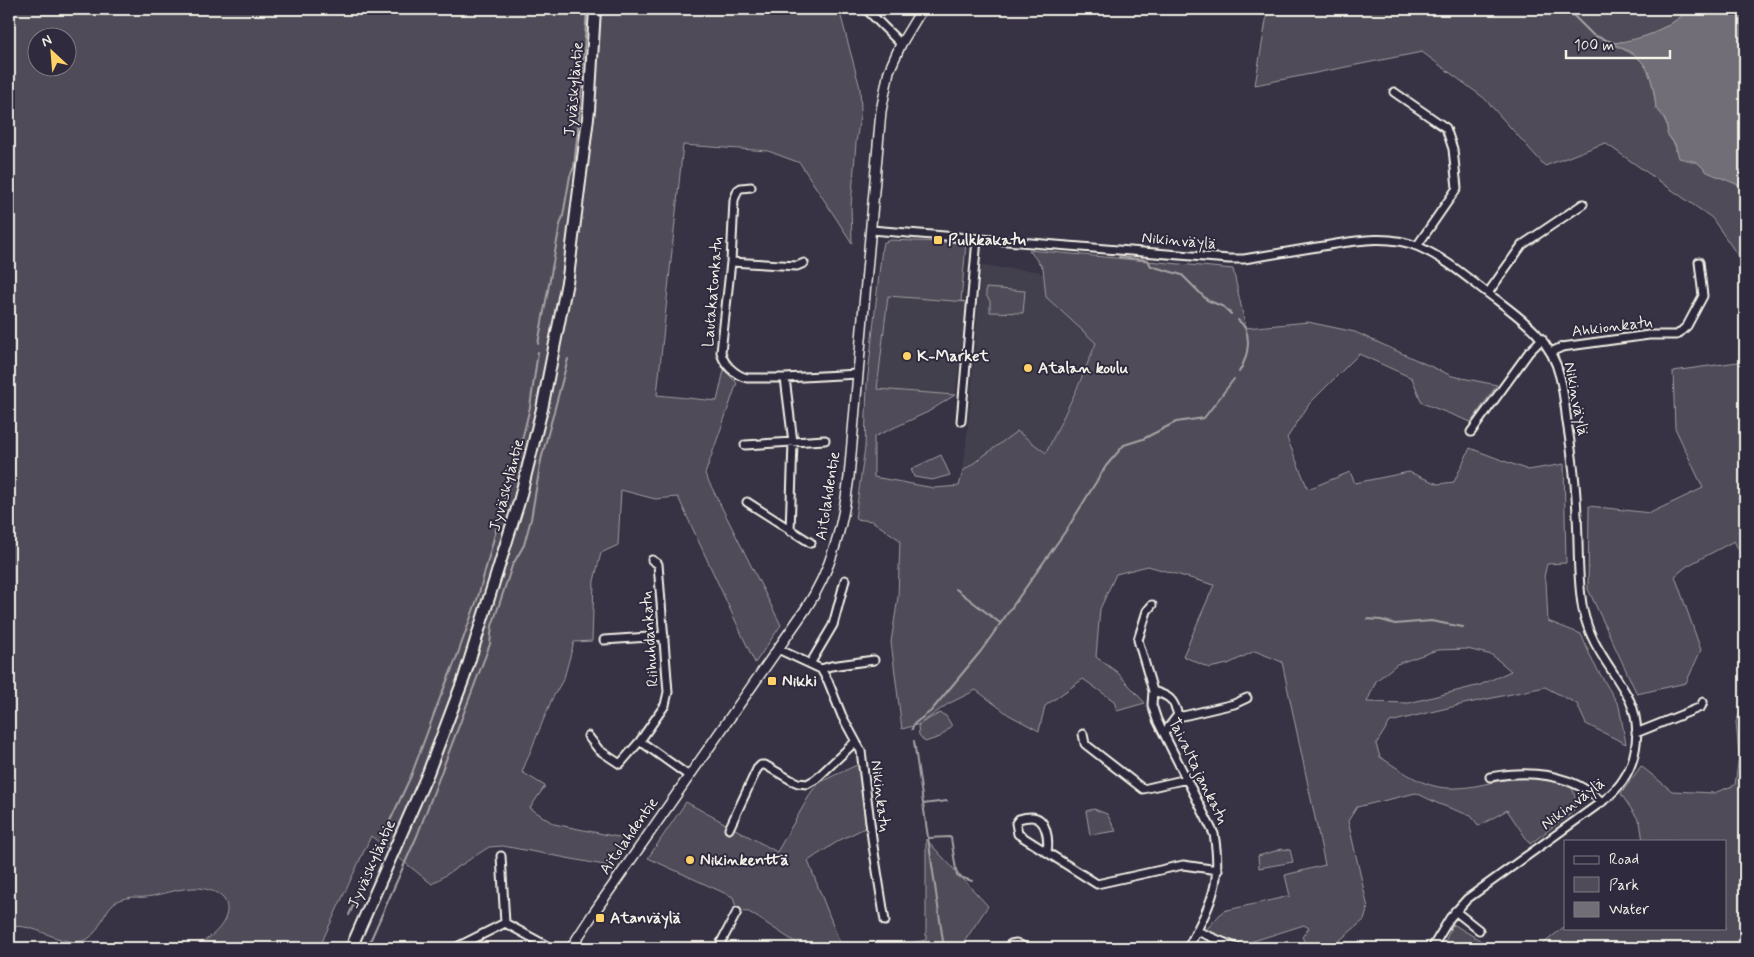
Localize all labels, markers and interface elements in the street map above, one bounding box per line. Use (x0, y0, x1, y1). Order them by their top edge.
north arrow (28, 28, 78, 78)
scale bar (1566, 28, 1670, 60)
text: N (39, 31, 55, 51)
text: 100 m (1574, 36, 1614, 56)
street label: Jyväskyläntie (559, 41, 589, 137)
street label: Nikinväylä (1141, 227, 1217, 255)
place label: Pulkkakatu (948, 230, 1027, 251)
marker: Pulkkakatu (932, 234, 944, 246)
street label: Lautakatonkatu (698, 235, 728, 348)
street label: Ahkionkatu (1570, 312, 1654, 342)
place label: K-Market (917, 346, 989, 367)
marker: K-Market (901, 350, 913, 362)
place label: Atalan koulu (1038, 358, 1129, 379)
street label: Nikinväylä (1559, 360, 1593, 438)
marker: Atalan koulu (1022, 362, 1034, 374)
street label: Jyväskyläntie (485, 436, 529, 534)
street label: Aitolahdentie (811, 450, 845, 542)
street label: Riihuhdankatu (636, 590, 664, 688)
place label: Nikki (782, 671, 817, 692)
marker: Nikki (766, 675, 778, 687)
street label: Taivaltajankatu (1163, 714, 1233, 828)
street label: Nikinkatu (865, 759, 895, 834)
street label: Nikinväylä (1537, 773, 1609, 835)
street label: Aitolahdentie (595, 793, 663, 879)
street label: Jyväskyläntie (343, 816, 401, 912)
legend (1564, 840, 1726, 930)
place label: Nikinkenttä (700, 850, 789, 871)
text: Road (1609, 850, 1639, 870)
marker: Nikinkenttä (684, 854, 696, 866)
text: Park (1609, 876, 1639, 896)
text: Water (1609, 900, 1649, 920)
place label: Atanväylä (610, 908, 681, 929)
marker: Atanväylä (594, 912, 606, 924)

